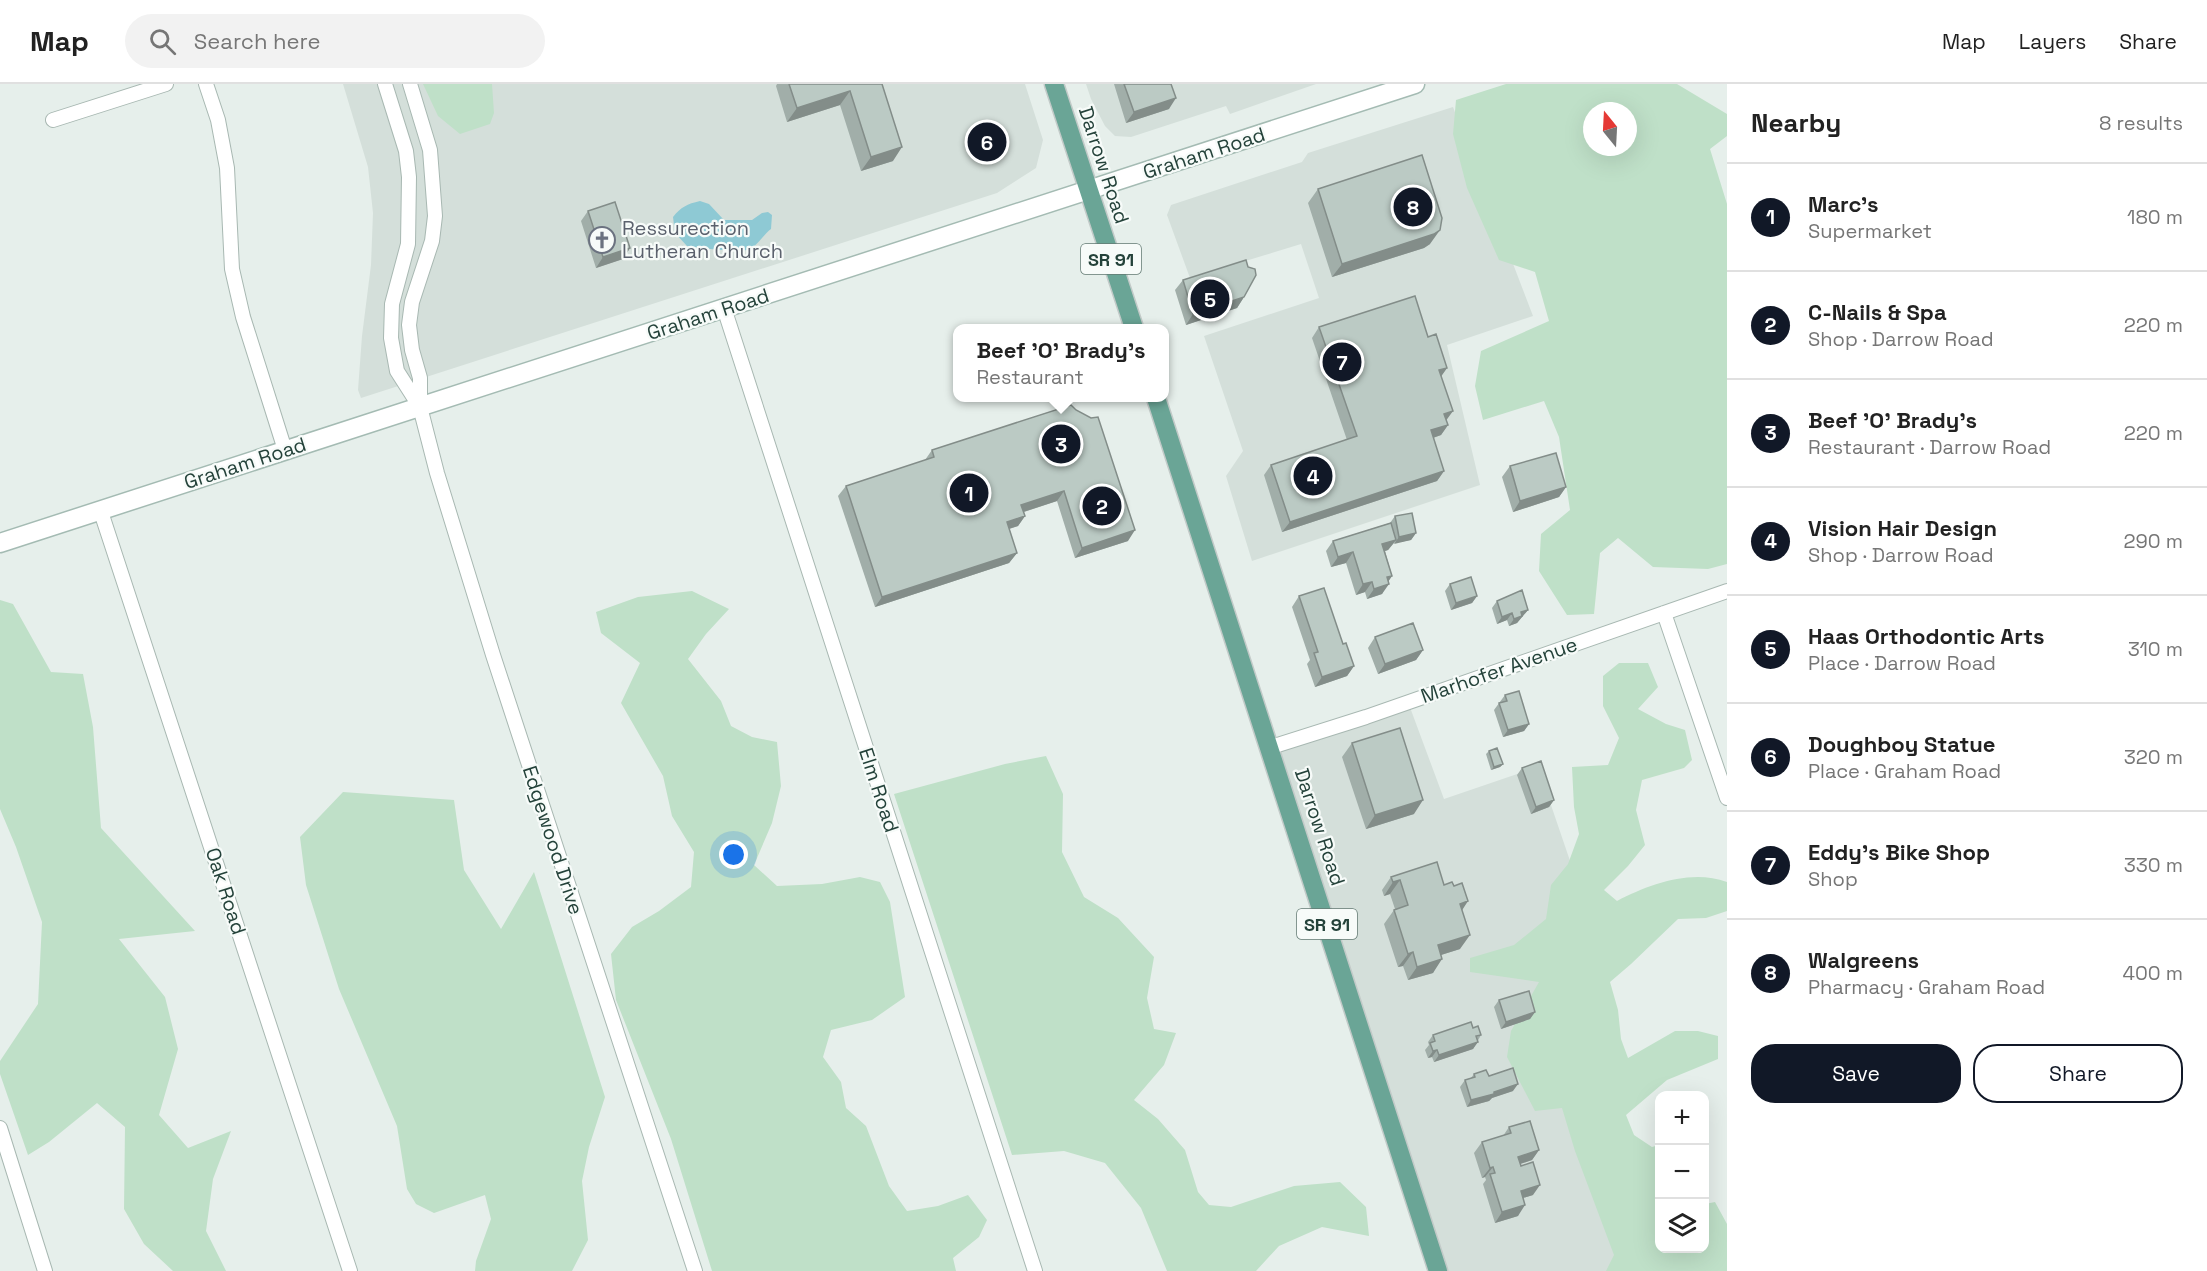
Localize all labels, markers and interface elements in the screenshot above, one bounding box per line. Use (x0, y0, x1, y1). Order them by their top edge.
search box (125, 14, 545, 68)
text: Map (30, 23, 89, 59)
icon: search (146, 25, 179, 58)
text: Search here (194, 27, 321, 55)
text: Map (1942, 28, 1986, 55)
text: Layers (2019, 28, 2086, 55)
text: Share (2119, 28, 2177, 55)
north arrow (1583, 102, 1637, 156)
street label: Darrow Road (1073, 103, 1135, 227)
text: Nearby (1751, 106, 1841, 140)
text: 8 results (2099, 110, 2183, 136)
pin: 6 (968, 120, 1006, 164)
street label: Graham Road (1140, 121, 1268, 185)
pin: 8 (1394, 184, 1432, 230)
text: Marc's (1808, 190, 1879, 218)
text: 1 (1766, 204, 1775, 230)
text: 180 m (2127, 204, 2183, 230)
place label: Ressurection Lutheran Church (622, 215, 783, 264)
text: Supermarket (1808, 218, 1932, 244)
church icon: Ressurection Lutheran Church (587, 225, 617, 255)
road number: SR 91 (1081, 244, 1141, 274)
pin: 5 (1190, 276, 1230, 322)
street label: Graham Road (644, 282, 772, 346)
text: C-Nails & Spa (1808, 298, 1947, 326)
text: 2 (1765, 312, 1776, 338)
text: 220 m (2124, 312, 2183, 338)
popup (953, 324, 1169, 402)
text: Shop · Darrow Road (1808, 326, 1994, 352)
text: Beef 'O' Brady's (976, 336, 1146, 364)
pin: 7 (1322, 340, 1362, 384)
text: Restaurant (976, 364, 1084, 390)
text: Beef 'O' Brady's (1808, 406, 1977, 434)
text: 3 (1764, 420, 1777, 446)
text: 220 m (2124, 420, 2183, 446)
pin: 3 (1042, 422, 1080, 466)
street label: Graham Road (181, 431, 309, 495)
text: Restaurant · Darrow Road (1808, 434, 2051, 460)
pin: 4 (1294, 454, 1332, 498)
pin: 1 (950, 470, 988, 516)
pin: 2 (1082, 484, 1122, 528)
text: Vision Hair Design (1808, 514, 1997, 542)
text: 4 (1764, 528, 1777, 554)
text: 290 m (2124, 528, 2183, 554)
text: Shop · Darrow Road (1808, 542, 1994, 568)
text: Haas Orthodontic Arts (1808, 622, 2045, 650)
street label: Marhofer Avenue (1417, 631, 1581, 709)
text: 5 (1765, 636, 1777, 662)
text: 310 m (2128, 636, 2183, 662)
text: Place · Darrow Road (1808, 650, 1996, 676)
text: Doughboy Statue (1808, 730, 1995, 758)
street label: Elm Road (853, 744, 905, 836)
text: 6 (1764, 744, 1777, 770)
text: 320 m (2124, 744, 2183, 770)
text: Place · Graham Road (1808, 758, 2001, 784)
street label: Edgewood Drive (517, 762, 589, 918)
street label: Darrow Road (1289, 765, 1351, 889)
text: Eddy's Bike Shop (1808, 838, 1990, 866)
your location (719, 840, 748, 869)
street label: Oak Road (200, 844, 252, 938)
text: 7 (1765, 852, 1776, 878)
text: 330 m (2124, 852, 2183, 878)
text: Shop (1808, 866, 1858, 892)
road number: SR 91 (1297, 909, 1357, 939)
text: Walgreens (1808, 946, 1919, 974)
text: 8 (1765, 960, 1777, 986)
text: 400 m (2123, 960, 2183, 986)
text: Pharmacy · Graham Road (1808, 974, 2045, 1000)
button: Save (1751, 1044, 1961, 1103)
button: Share (1973, 1044, 2183, 1103)
map controls (1655, 1091, 1709, 1253)
button: + (1655, 1091, 1709, 1145)
button: − (1655, 1145, 1709, 1199)
button: layers (1655, 1199, 1709, 1253)

